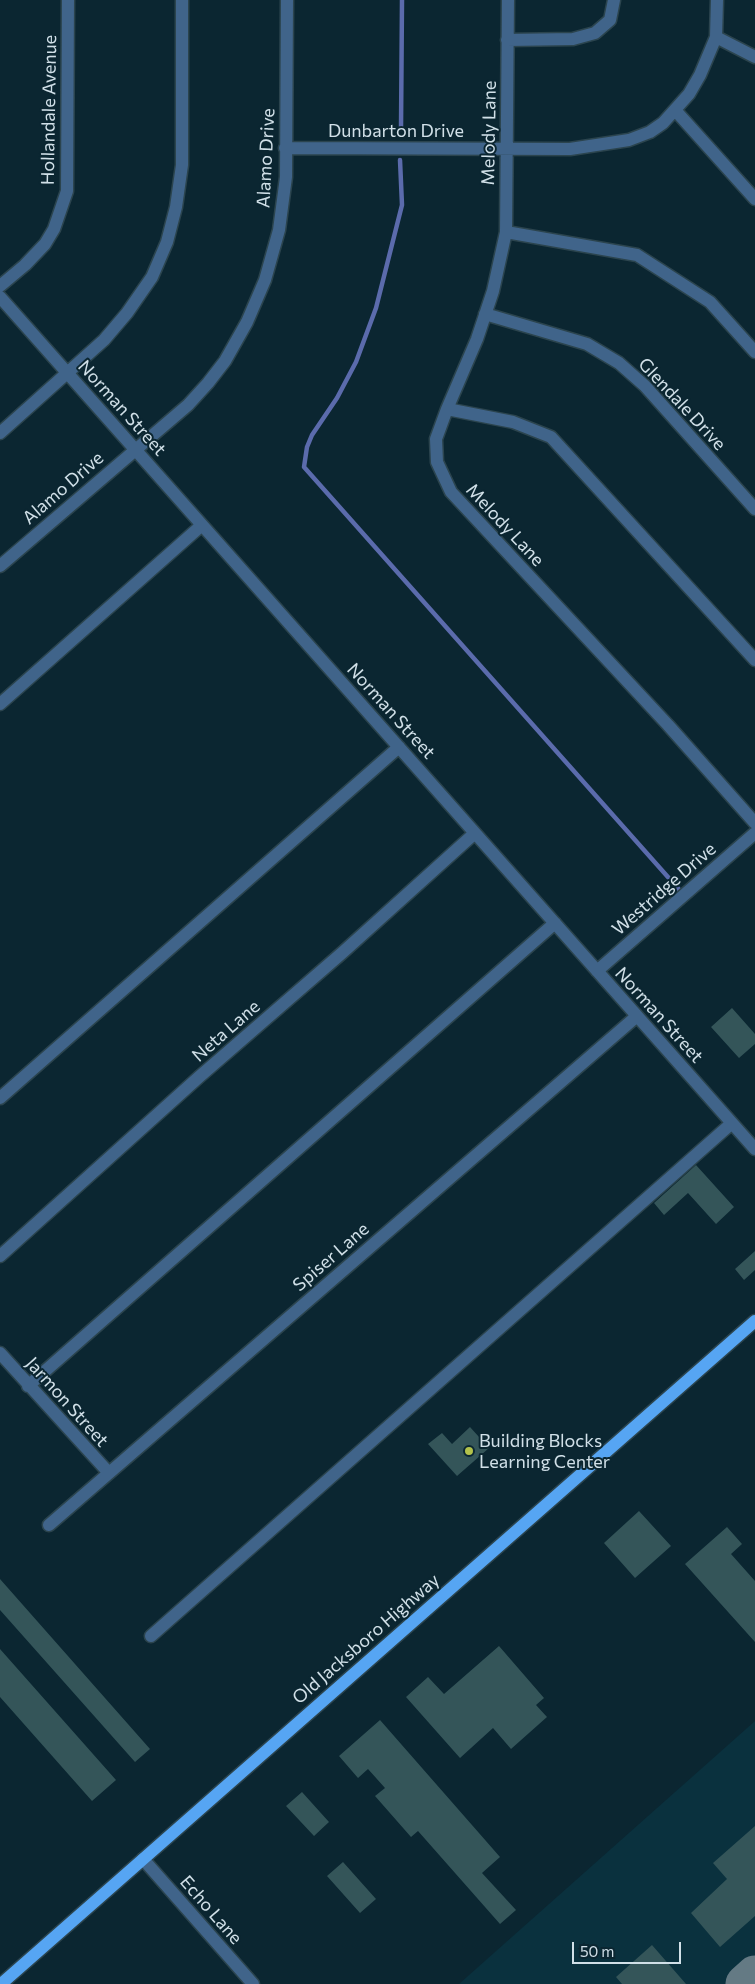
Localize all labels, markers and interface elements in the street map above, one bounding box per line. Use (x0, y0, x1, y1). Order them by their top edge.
street label: Hollandale Avenue (37, 35, 61, 185)
street label: Melody Lane (477, 80, 501, 186)
street label: Alamo Drive (253, 108, 279, 208)
street label: Dunbarton Drive (328, 120, 464, 142)
street label: Glendale Drive (634, 353, 730, 455)
street label: Norman Street (73, 356, 171, 460)
street label: Alamo Drive (18, 447, 108, 529)
street label: Melody Lane (461, 479, 549, 571)
street label: Norman Street (342, 659, 440, 763)
street label: Westridge Drive (608, 838, 720, 940)
street label: Norman Street (610, 963, 708, 1067)
street label: Neta Lane (188, 996, 264, 1066)
street label: Spiser Lane (289, 1218, 373, 1296)
street label: Jarmon Street (21, 1353, 113, 1451)
place label: Building Blocks Learning Center (479, 1430, 610, 1472)
marker: Building Blocks Learning Center (463, 1445, 475, 1457)
street label: Old Jacksboro Highway (288, 1569, 444, 1709)
street label: Echo Lane (175, 1871, 247, 1949)
scale bar (575, 1932, 684, 1964)
text: 50 m (580, 1942, 614, 1960)

